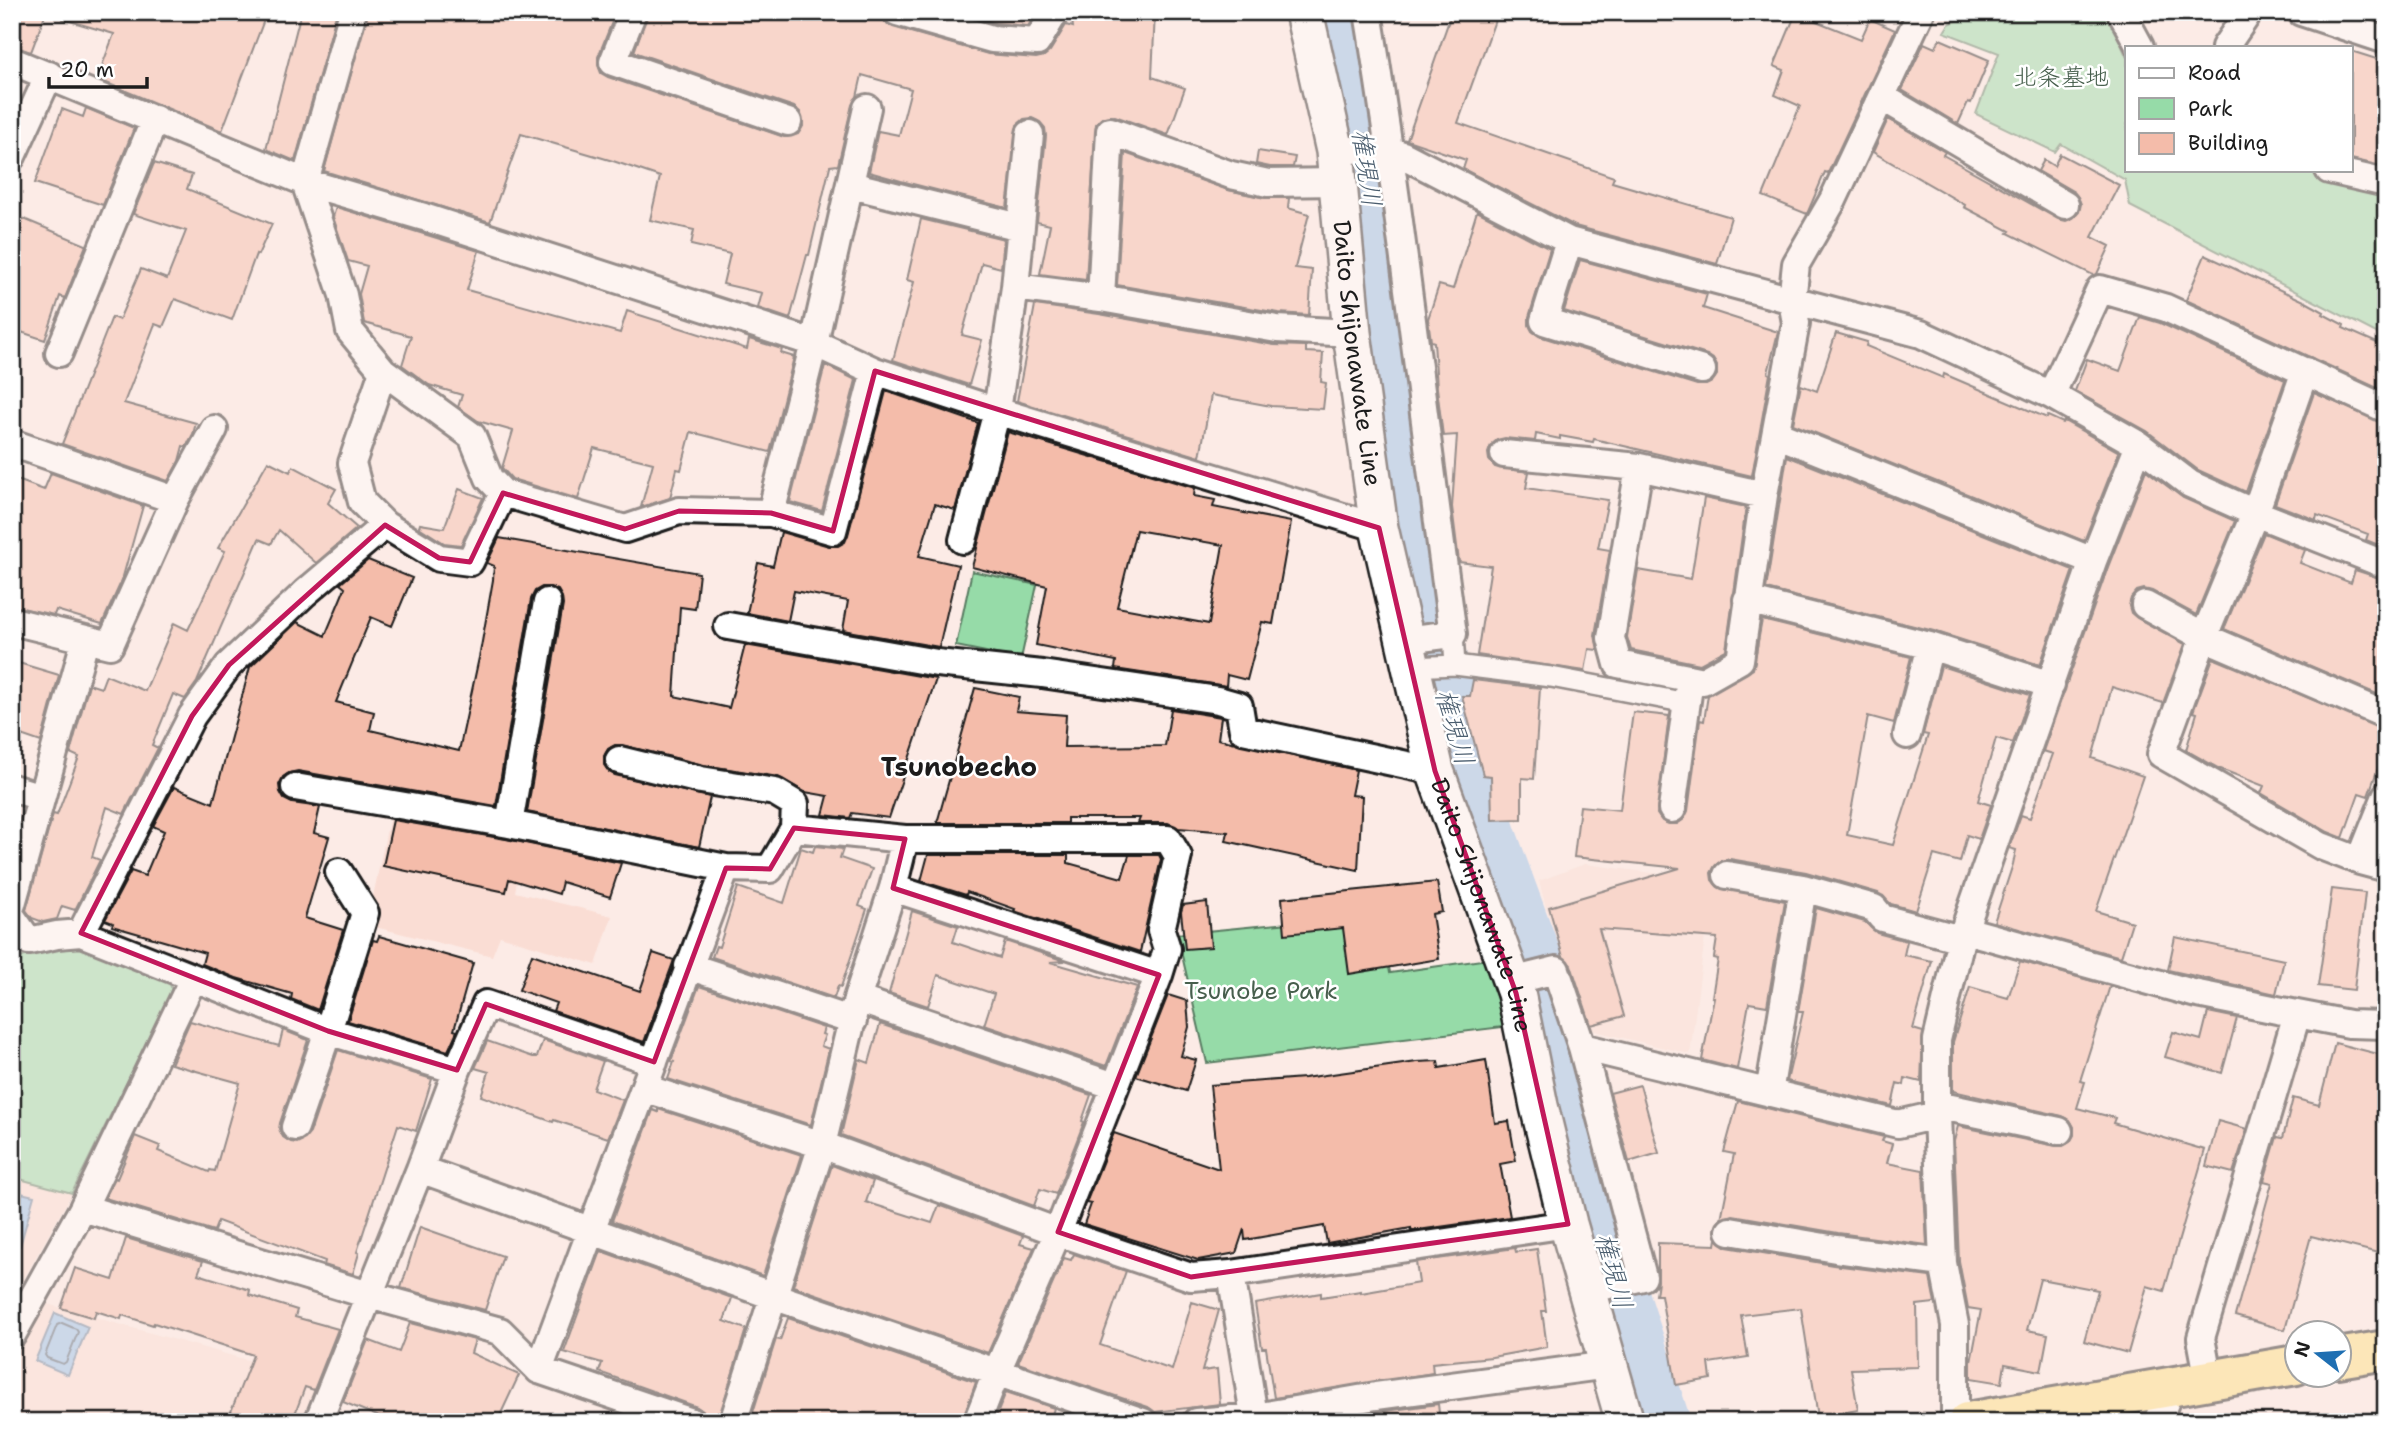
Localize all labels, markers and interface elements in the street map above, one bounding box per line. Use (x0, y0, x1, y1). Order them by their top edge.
scale bar (49, 46, 147, 90)
legend (2125, 46, 2352, 172)
text: 20 m (60, 56, 114, 84)
text: Road (2188, 59, 2241, 87)
park label: 北条墓地 (2013, 61, 2109, 93)
text: Park (2188, 95, 2233, 123)
water label: 権現川 (1345, 127, 1390, 209)
text: Building (2188, 129, 2268, 157)
street label: Daito Shijonawate Line (1326, 219, 1389, 488)
water label: 権現川 (1428, 685, 1483, 769)
district label: Tsunobecho (881, 749, 1037, 784)
street label: Daito Shijonawate Line (1423, 774, 1540, 1035)
park label: Tsunobe Park (1184, 975, 1338, 1007)
water label: 権現川 (1587, 1229, 1641, 1313)
north arrow (2282, 1318, 2352, 1388)
text: N (2288, 1338, 2316, 1360)

